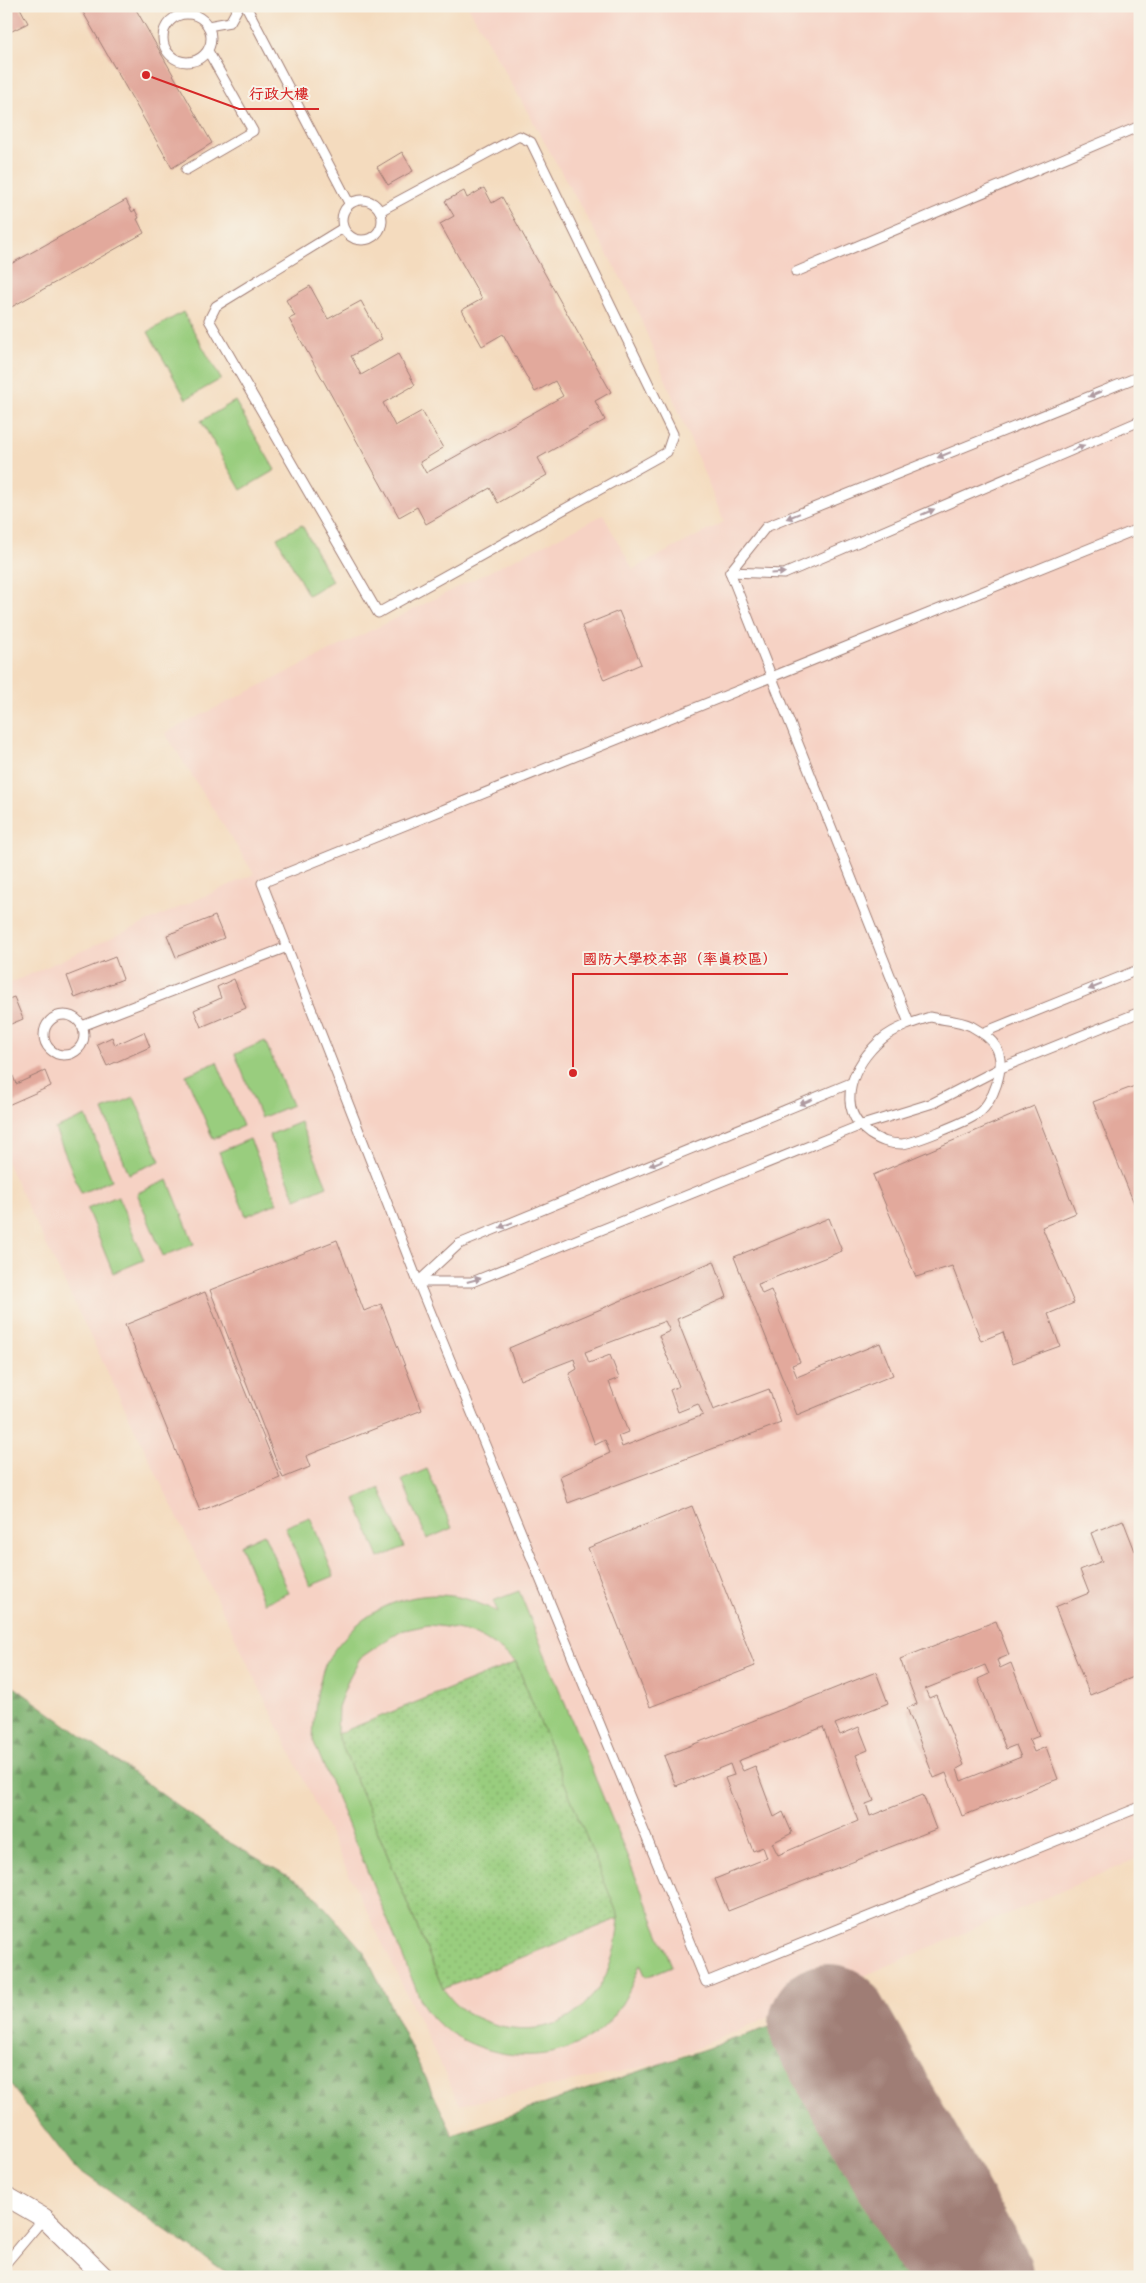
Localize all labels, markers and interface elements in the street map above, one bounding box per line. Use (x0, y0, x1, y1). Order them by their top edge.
callout: 行政大樓 (239, 79, 319, 109)
text: 行政大樓 (249, 84, 309, 104)
one-way arrow (1087, 391, 1102, 399)
one-way arrow (1071, 443, 1085, 451)
one-way arrow (937, 452, 951, 460)
one-way arrow (921, 507, 935, 515)
one-way arrow (786, 513, 800, 521)
one-way arrow (771, 568, 787, 576)
callout: 國防大學校本部（率真校區） (573, 944, 788, 974)
text: 國防大學校本部（率真校區） (582, 949, 778, 969)
one-way arrow (1087, 984, 1102, 991)
one-way arrow (799, 1098, 813, 1106)
one-way arrow (649, 1160, 663, 1168)
one-way arrow (498, 1221, 513, 1229)
one-way arrow (467, 1275, 482, 1283)

